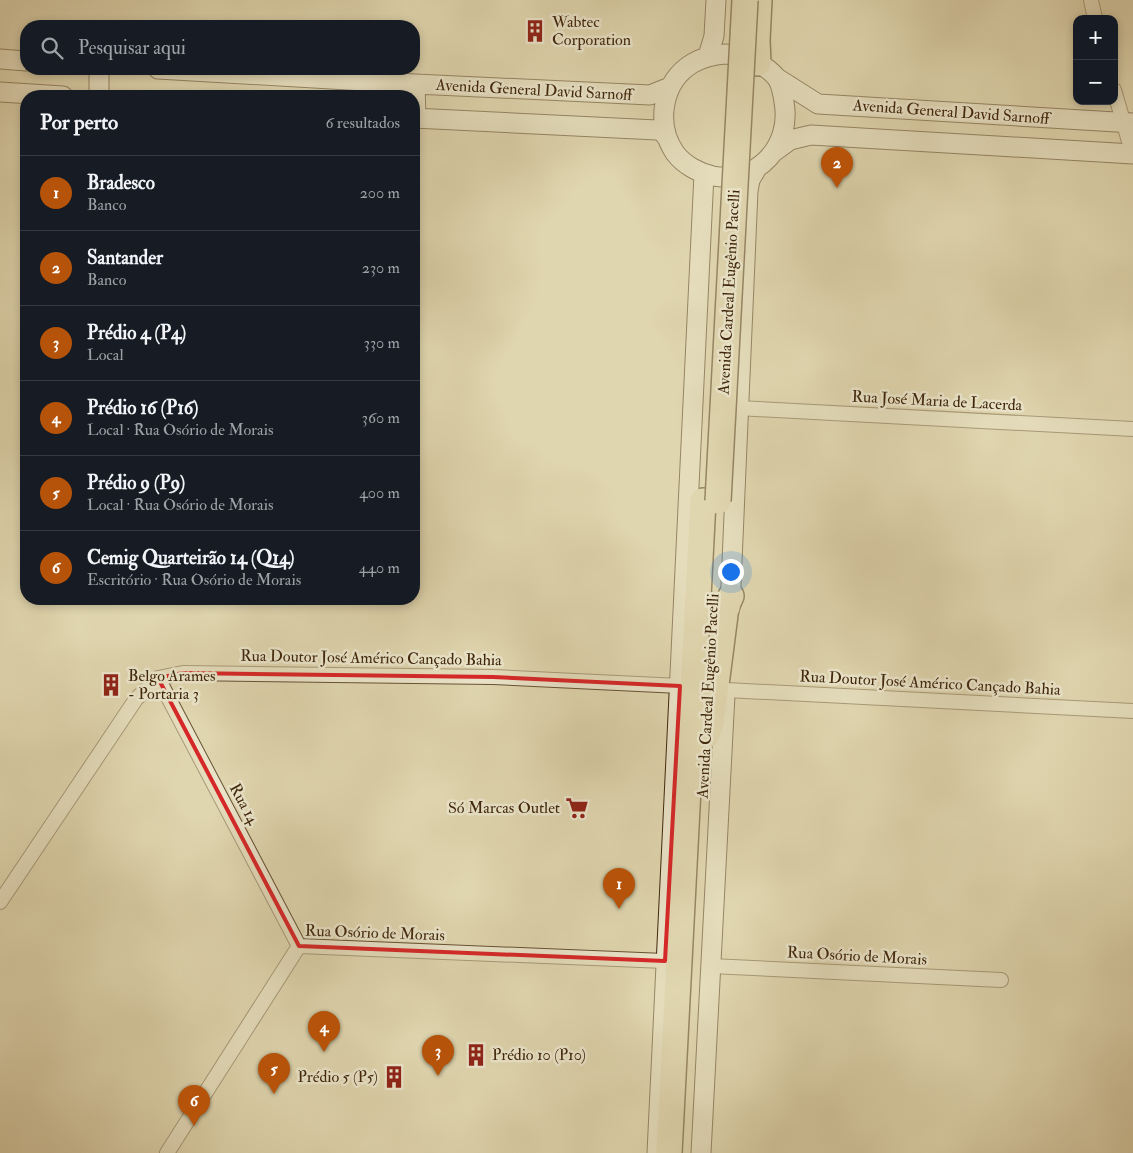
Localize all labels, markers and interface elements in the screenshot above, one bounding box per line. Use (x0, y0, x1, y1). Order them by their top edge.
place label: Wabtec Corporation (551, 12, 631, 51)
map controls (1073, 15, 1118, 105)
button: + (1073, 15, 1118, 60)
building icon: Wabtec Corporation (522, 18, 548, 44)
search box (20, 20, 420, 75)
icon: search (38, 34, 66, 62)
text: Pesquisar aqui (78, 36, 186, 60)
button: − (1073, 60, 1118, 105)
street label: Avenida General David Sarnoff (434, 75, 636, 105)
street label: Avenida General David Sarnoff (851, 95, 1053, 129)
text: Por perto (40, 109, 118, 136)
text: 6 resultados (325, 113, 400, 133)
pin: 2 (821, 147, 853, 188)
text: Bradesco (87, 171, 155, 195)
text: 1 (53, 183, 59, 203)
text: 200 m (360, 183, 400, 203)
street label: Avenida Cardeal Eugênio Pacelli (714, 189, 744, 396)
text: Banco (87, 195, 126, 215)
text: Santander (87, 246, 163, 270)
text: 2 (52, 258, 60, 278)
text: 230 m (362, 258, 400, 278)
text: Banco (87, 270, 126, 290)
text: Prédio 4 (P4) (87, 321, 186, 345)
text: 3 (53, 333, 59, 353)
text: 330 m (364, 333, 400, 353)
text: Local (87, 345, 124, 365)
street label: Rua José Maria de Lacerda (851, 387, 1023, 416)
text: Prédio 16 (P16) (87, 396, 198, 420)
text: 4 (52, 408, 60, 428)
text: 360 m (362, 408, 400, 428)
text: Local · Rua Osório de Morais (87, 420, 273, 440)
text: Prédio 9 (P9) (87, 471, 185, 495)
text: 5 (52, 483, 60, 503)
text: 400 m (359, 483, 400, 503)
text: Local · Rua Osório de Morais (87, 495, 273, 515)
text: Cemig Quarteirão 14 (Q14) (87, 546, 294, 570)
text: 6 (52, 558, 60, 578)
text: 440 m (359, 558, 400, 578)
your location (718, 559, 744, 585)
text: Escritório · Rua Osório de Morais (87, 570, 301, 590)
street label: Avenida Cardeal Eugênio Pacelli (693, 593, 723, 800)
street label: Rua Doutor José Américo Cançado Bahia (240, 646, 502, 671)
place label: Belgo Arames - Portaria 3 (128, 666, 215, 704)
street label: Rua Doutor José Américo Cançado Bahia (799, 666, 1062, 701)
building icon: Belgo Arames - Portaria 3 (98, 672, 124, 698)
street label: Rua 14 (225, 780, 264, 829)
supermarket icon: Só Marcas Outlet (564, 795, 590, 821)
place label: Só Marcas Outlet (448, 798, 560, 818)
pin: 1 (603, 868, 635, 909)
street label: Rua Osório de Morais (305, 921, 445, 945)
street label: Rua Osório de Morais (787, 942, 927, 970)
pin: 4 (308, 1011, 340, 1052)
pin: 3 (422, 1035, 454, 1076)
building icon: Prédio 10 (P10) (463, 1042, 489, 1068)
place label: Prédio 10 (P10) (492, 1045, 586, 1065)
pin: 5 (258, 1053, 290, 1094)
building icon: Prédio 5 (P5) (381, 1064, 407, 1090)
place label: Prédio 5 (P5) (298, 1067, 378, 1087)
pin: 6 (178, 1085, 210, 1126)

